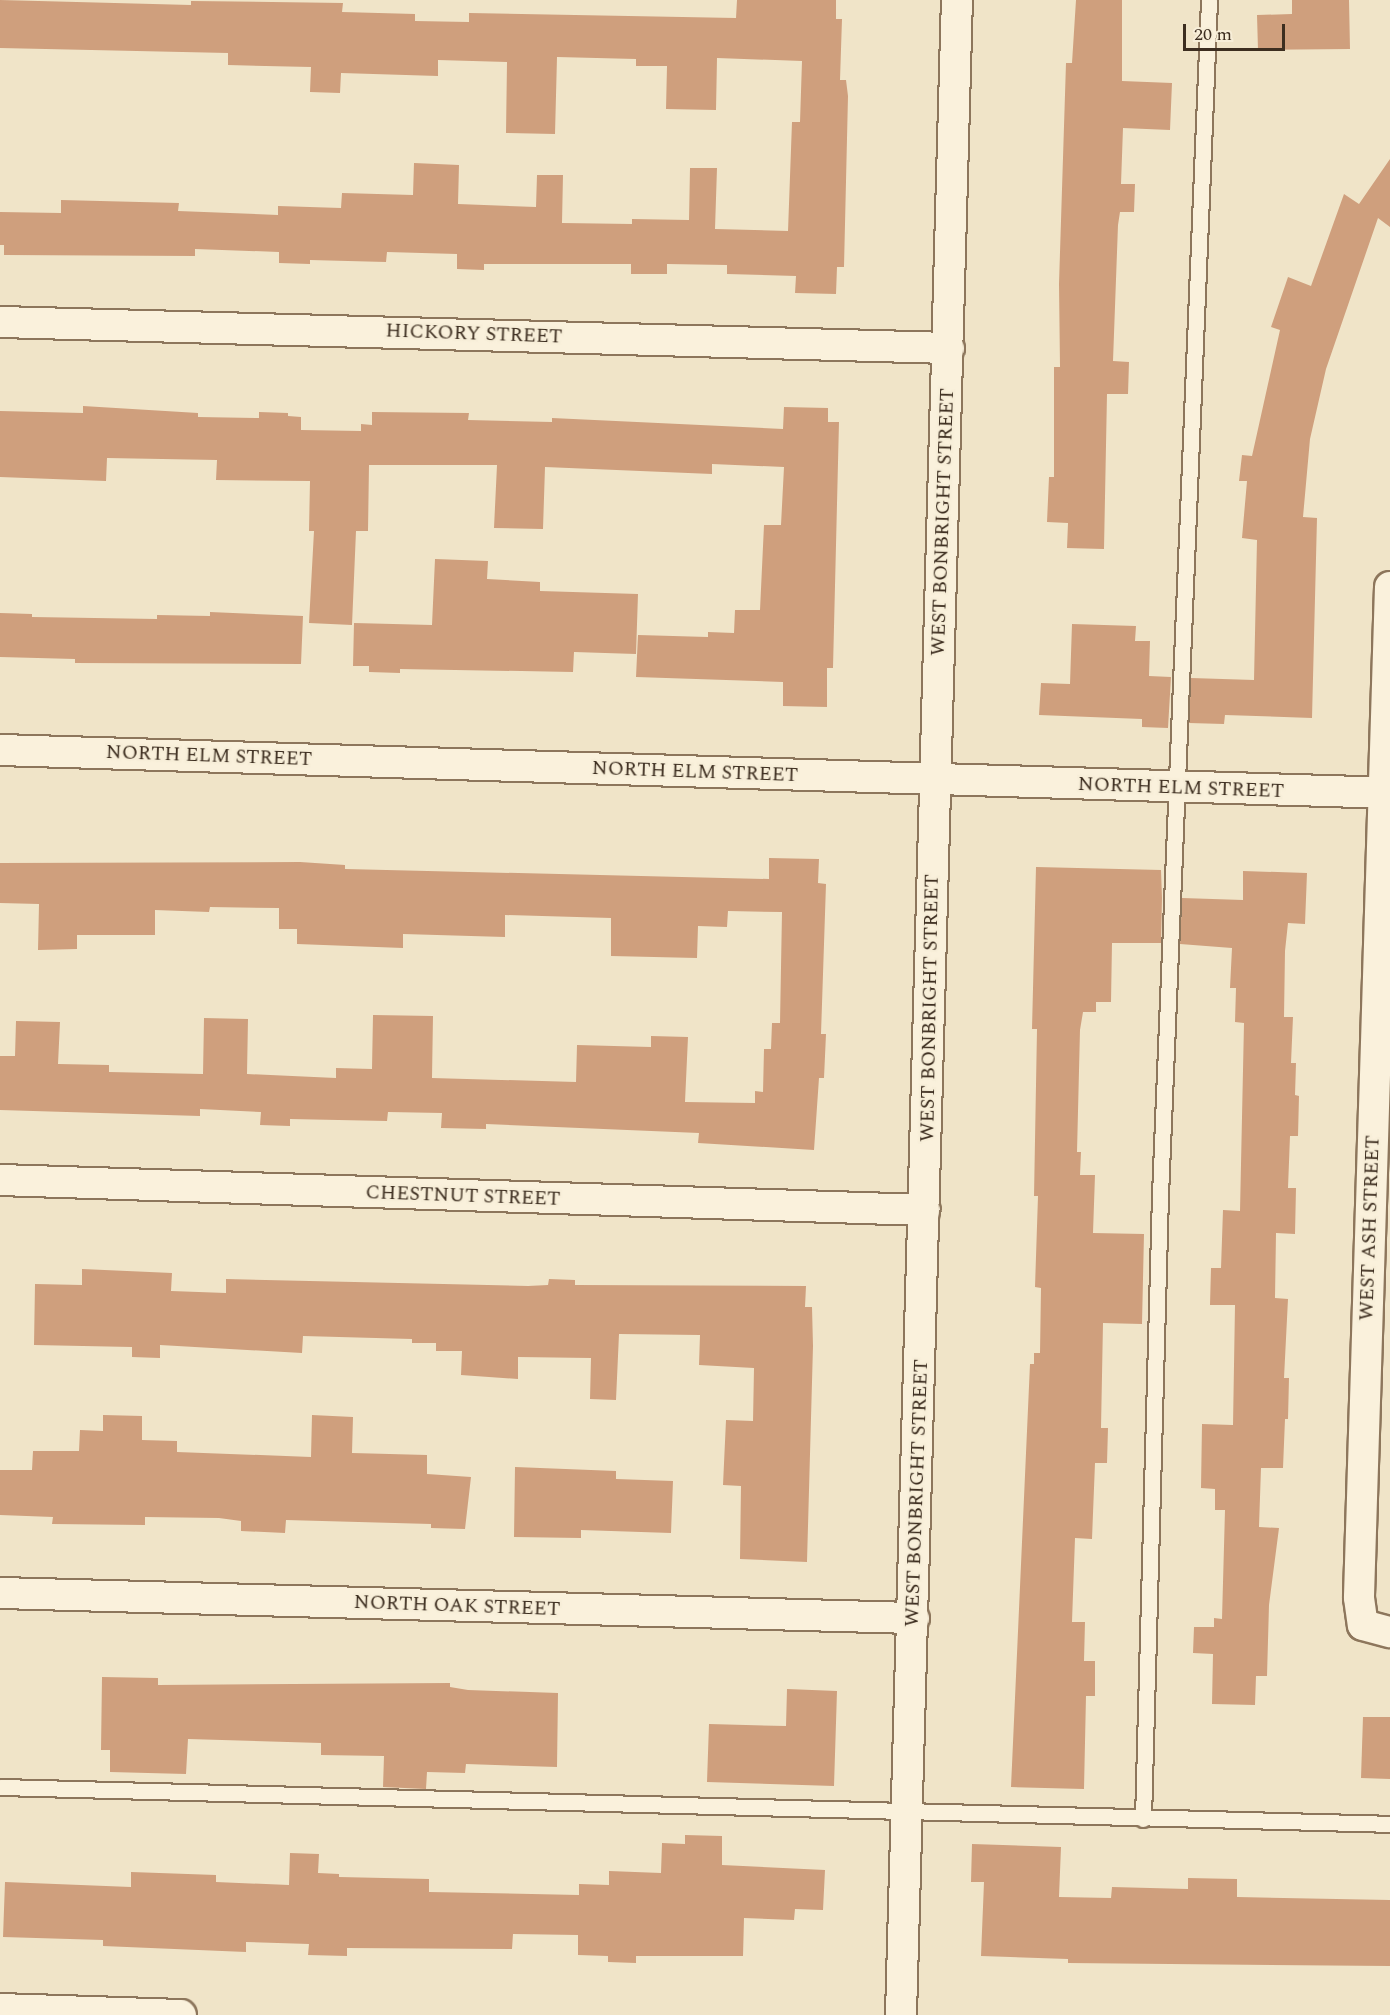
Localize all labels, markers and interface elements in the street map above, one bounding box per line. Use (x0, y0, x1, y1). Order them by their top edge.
scale bar (1186, 12, 1288, 50)
text: 20 m (1194, 21, 1232, 48)
street label: HICKORY STREET (385, 319, 563, 349)
street label: WEST BONBRIGHT STREET (926, 388, 960, 656)
street label: NORTH ELM STREET (105, 740, 313, 772)
street label: NORTH ELM STREET (591, 756, 799, 788)
street label: NORTH ELM STREET (1077, 772, 1285, 804)
street label: WEST BONBRIGHT STREET (916, 874, 944, 1142)
street label: WEST ASH STREET (1355, 1135, 1385, 1321)
street label: CHESTNUT STREET (365, 1181, 561, 1211)
street label: WEST BONBRIGHT STREET (900, 1359, 934, 1627)
street label: NORTH OAK STREET (353, 1590, 561, 1622)

